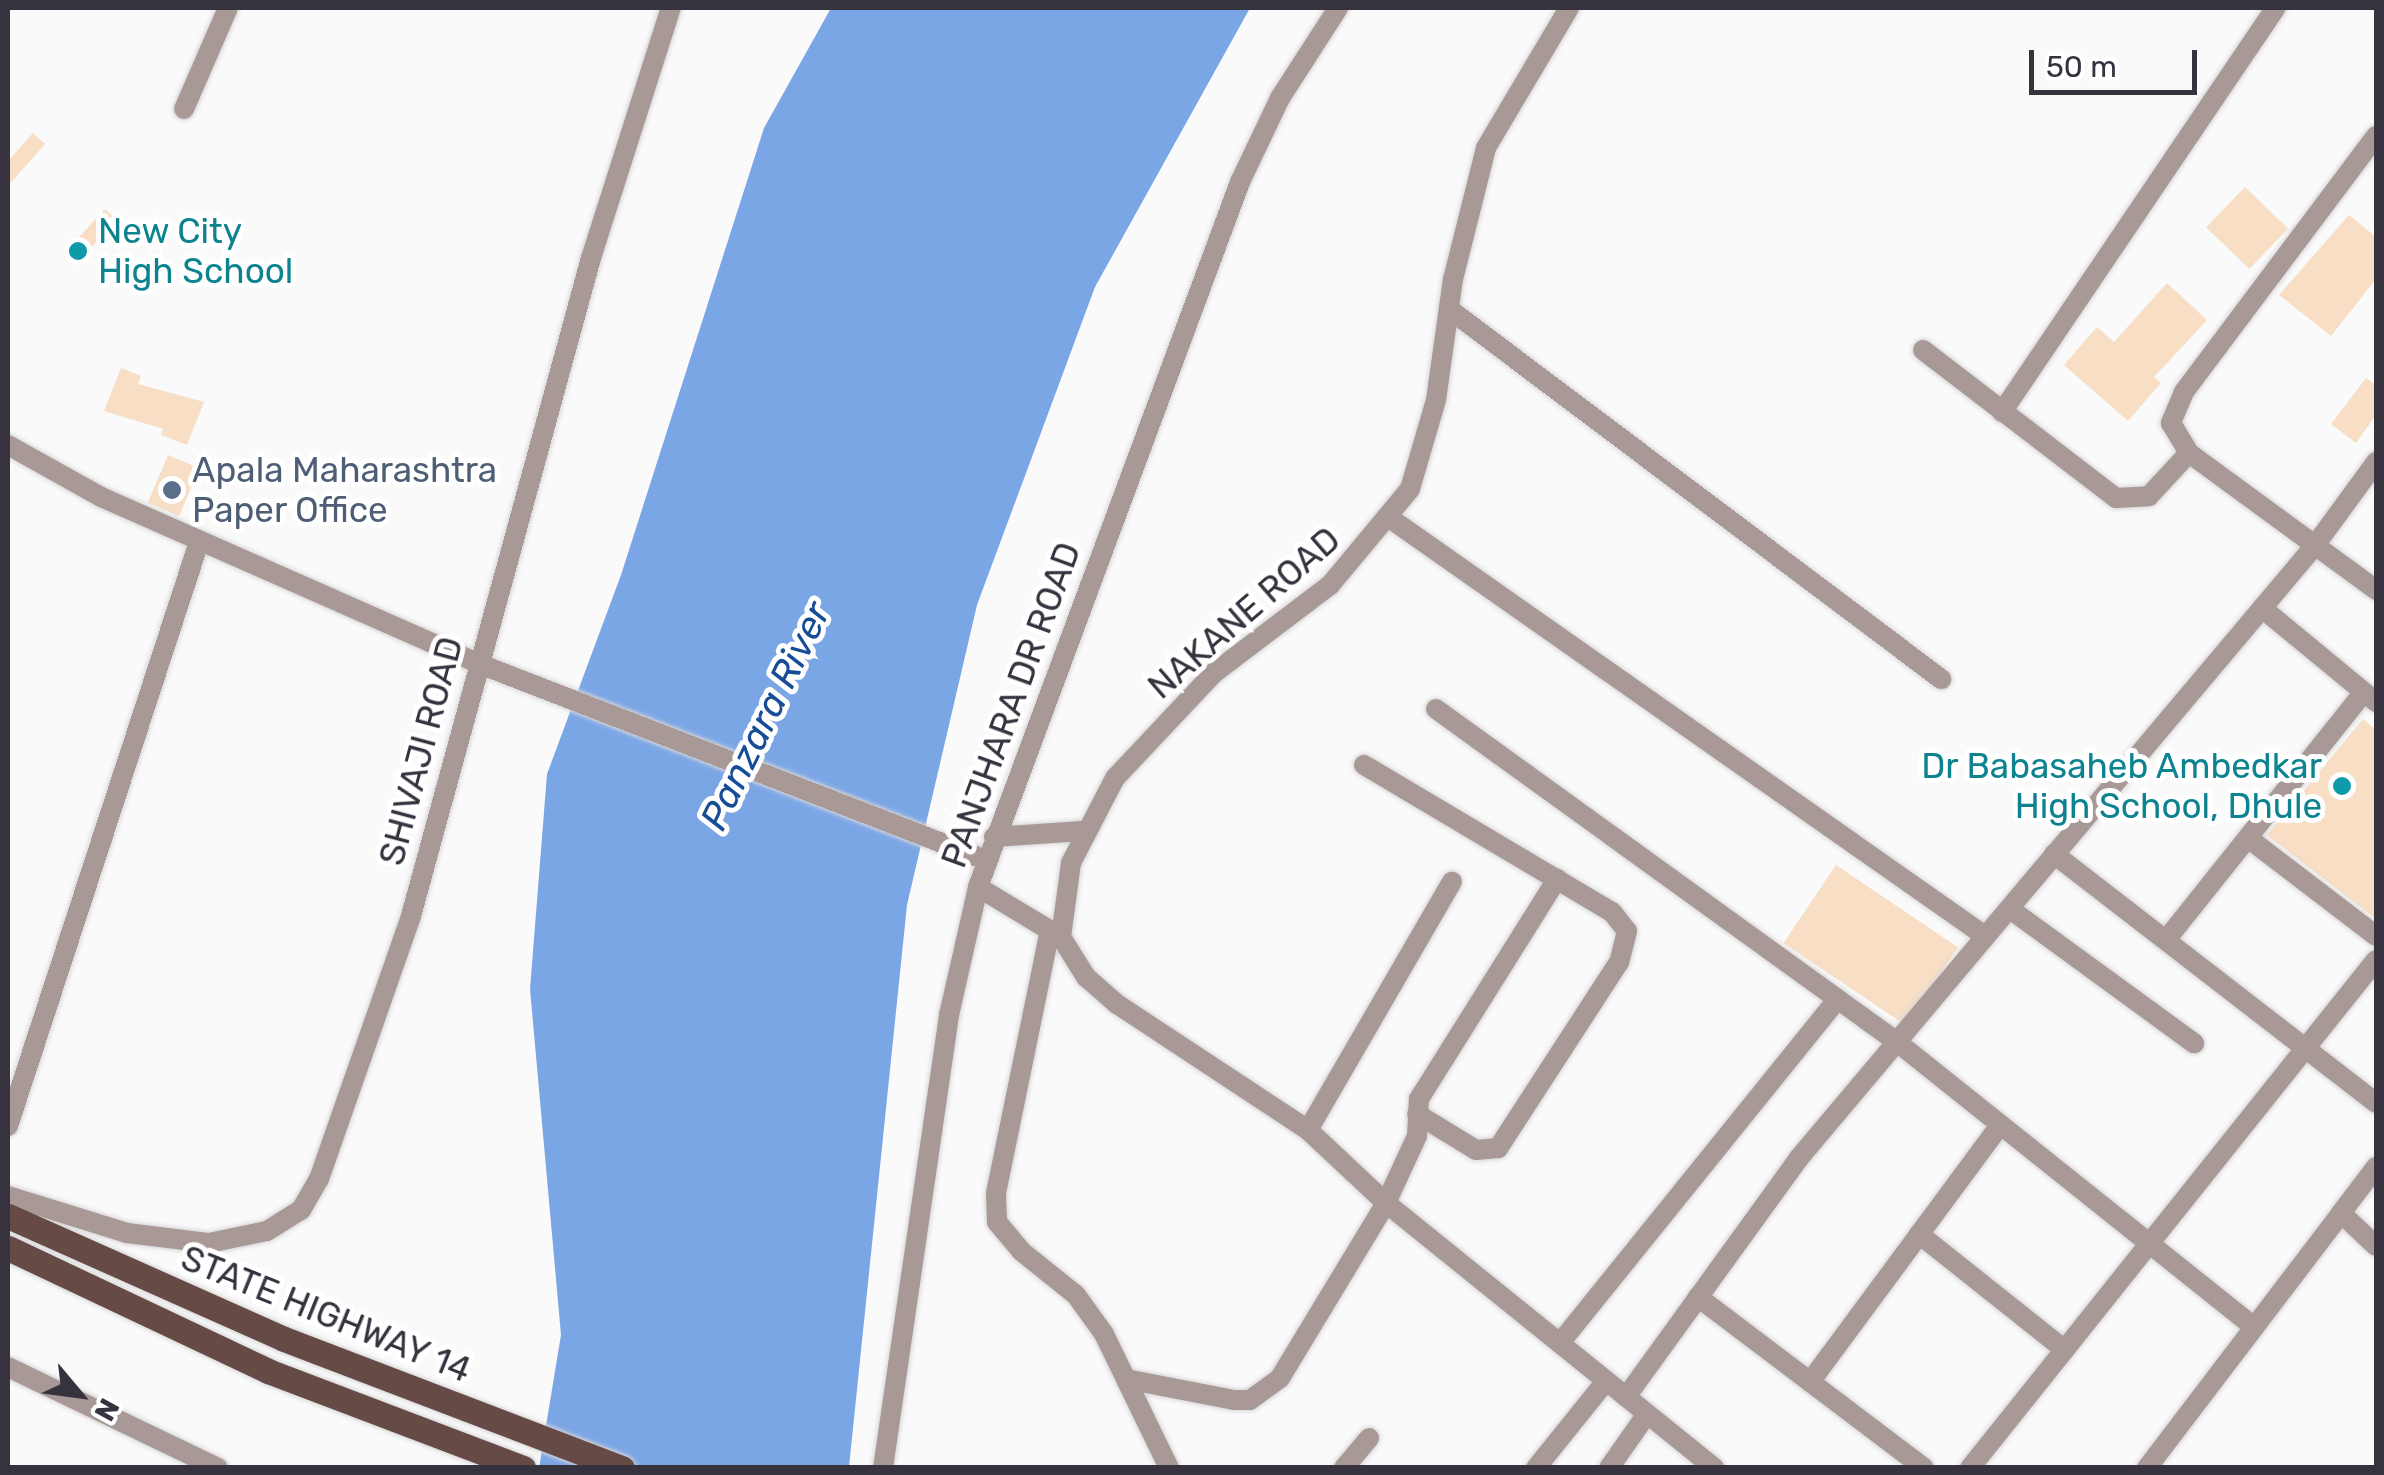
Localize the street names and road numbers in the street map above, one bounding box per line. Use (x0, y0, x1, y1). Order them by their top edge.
street label: NAKANE ROAD (1140, 518, 1348, 708)
street label: PANJHARA DR ROAD (932, 536, 1090, 874)
street label: SHIVAJI ROAD (370, 632, 472, 870)
street label: STATE HIGHWAY 14 (175, 1237, 477, 1391)

